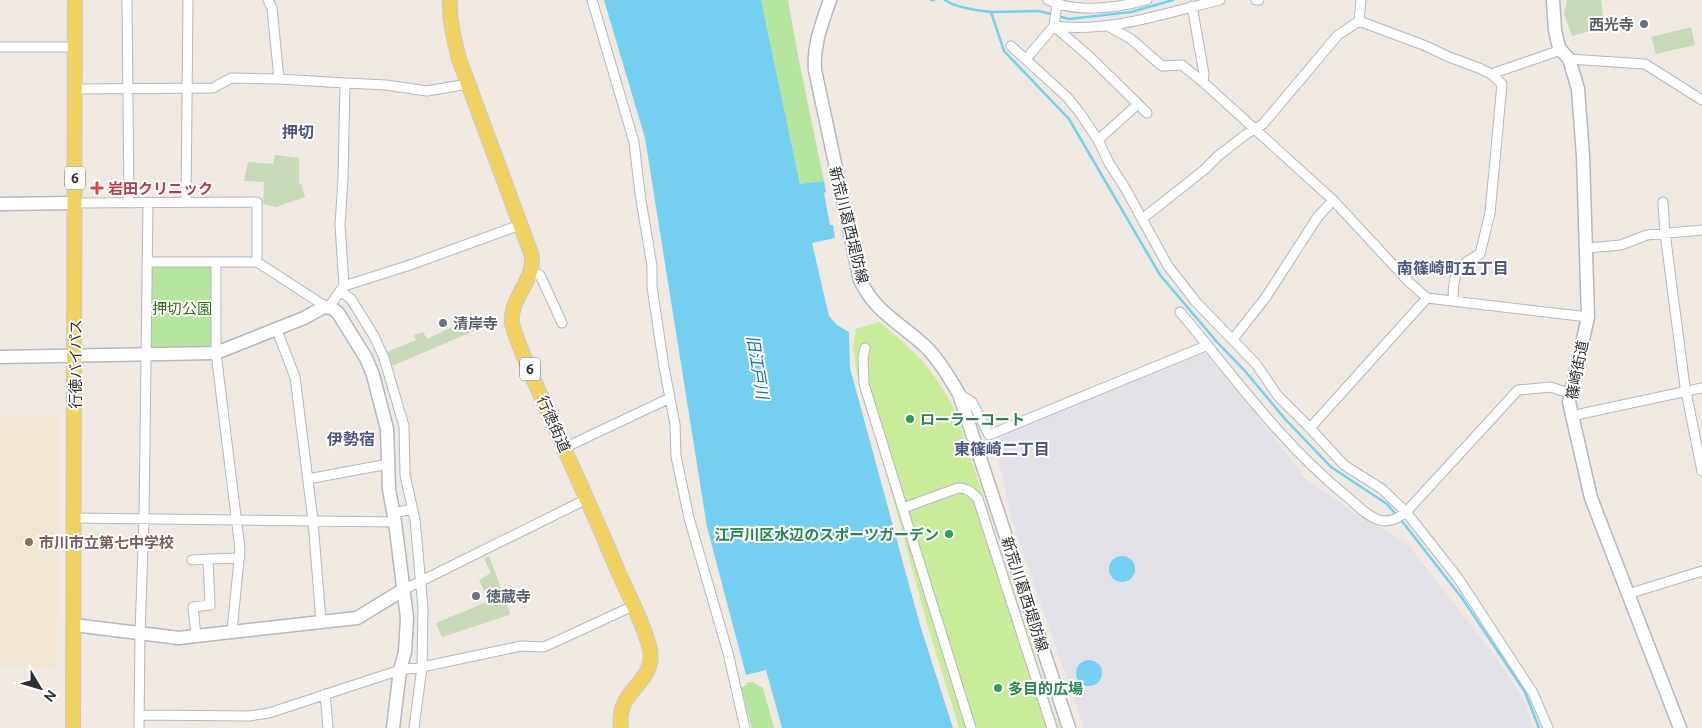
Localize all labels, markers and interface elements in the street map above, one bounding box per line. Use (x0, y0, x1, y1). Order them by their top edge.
place label: 西光寺 (1589, 16, 1634, 33)
marker: 西光寺 (1638, 18, 1650, 30)
district label: 押切 (282, 123, 314, 141)
street label: 新荒川葛西堤防線 (826, 165, 872, 285)
road number: 6 (65, 167, 85, 190)
place label: 岩田クリニック (108, 180, 213, 197)
marker: 岩田クリニック (90, 181, 104, 195)
district label: 南篠崎町五丁目 (1397, 259, 1509, 277)
park label: 押切公園 (152, 300, 212, 317)
place label: 清岸寺 (453, 315, 498, 332)
marker: 清岸寺 (437, 317, 449, 329)
street label: 行徳バイパス (67, 319, 84, 409)
water label: 旧江戸川 (744, 334, 772, 402)
street label: 篠崎街道 (1563, 339, 1591, 401)
road number: 6 (520, 358, 540, 380)
street label: 行徳街道 (534, 393, 574, 455)
place label: ローラーコート (920, 411, 1025, 428)
marker: ローラーコート (904, 413, 916, 425)
district label: 伊勢宿 (326, 430, 375, 448)
district label: 東篠崎二丁目 (954, 440, 1050, 458)
place label: 江戸川区水辺のスポーツガーデン (714, 526, 939, 543)
marker: 江戸川区水辺のスポーツガーデン (943, 528, 955, 540)
place label: 市川市立第七中学校 (39, 534, 174, 551)
street label: 新荒川葛西堤防線 (998, 534, 1052, 654)
marker: 市川市立第七中学校 (23, 536, 35, 548)
place label: 徳蔵寺 (486, 588, 531, 605)
marker: 徳蔵寺 (470, 590, 482, 602)
north arrow (15, 663, 65, 713)
place label: 多目的広場 (1008, 680, 1083, 697)
marker: 多目的広場 (992, 682, 1004, 694)
text: N (41, 687, 60, 705)

